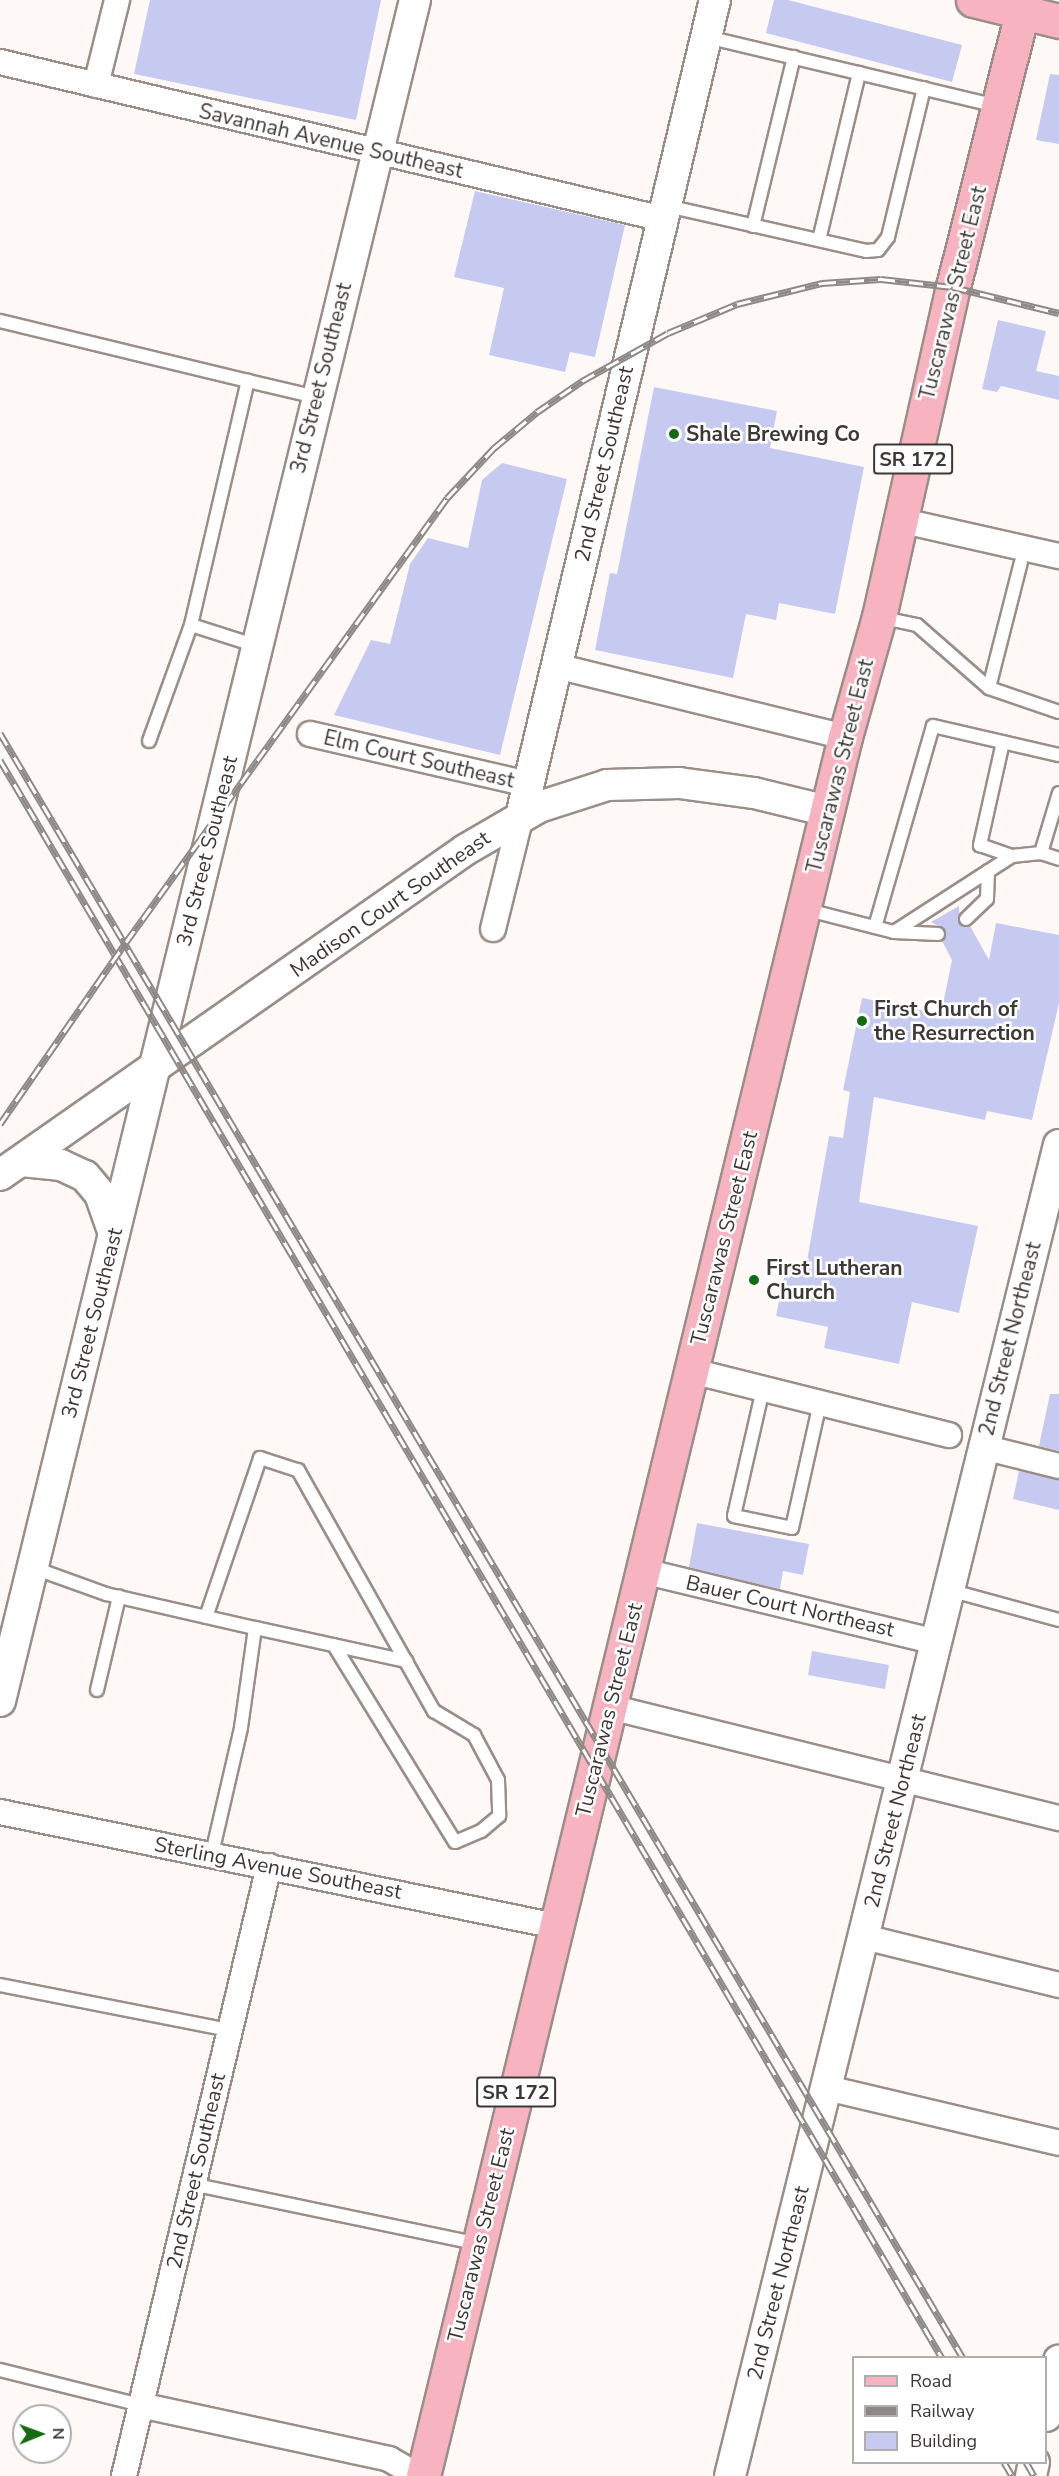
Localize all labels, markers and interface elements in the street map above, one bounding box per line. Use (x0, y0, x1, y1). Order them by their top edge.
street label: Savannah Avenue Southeast (197, 98, 465, 184)
street label: Tuscarawas Street East (914, 183, 992, 403)
street label: 3rd Street Southeast (285, 280, 357, 476)
street label: 2nd Street Southeast (569, 364, 639, 564)
place label: Shale Brewing Co (686, 421, 860, 447)
marker: Shale Brewing Co (667, 427, 681, 441)
road number: SR 172 (872, 442, 954, 476)
street label: Tuscarawas Street East (801, 656, 879, 876)
street label: Elm Court Southeast (321, 725, 517, 793)
street label: 3rd Street Southeast (171, 753, 243, 949)
street label: Madison Court Southeast (285, 825, 495, 983)
place label: First Church of the Resurrection (874, 996, 1035, 1046)
marker: First Church of the Resurrection (855, 1014, 869, 1028)
street label: Tuscarawas Street East (685, 1128, 763, 1348)
street label: 3rd Street Southeast (56, 1225, 128, 1421)
street label: 2nd Street Northeast (974, 1239, 1046, 1439)
place label: First Lutheran Church (766, 1255, 903, 1305)
marker: First Lutheran Church (747, 1273, 761, 1287)
street label: Bauer Court Northeast (683, 1570, 897, 1642)
street label: Tuscarawas Street East (570, 1600, 648, 1820)
street label: 2nd Street Northeast (859, 1711, 931, 1911)
street label: Sterling Avenue Southeast (152, 1832, 404, 1904)
street label: 2nd Street Southeast (161, 2071, 231, 2271)
road number: SR 172 (476, 2075, 556, 2109)
street label: Tuscarawas Street East (442, 2125, 520, 2345)
street label: 2nd Street Northeast (742, 2183, 814, 2383)
legend (852, 2356, 1047, 2464)
text: Road (910, 2369, 952, 2393)
text: Railway (910, 2399, 975, 2423)
north arrow (12, 2404, 72, 2464)
text: N (47, 2428, 69, 2440)
text: Building (910, 2429, 977, 2453)

